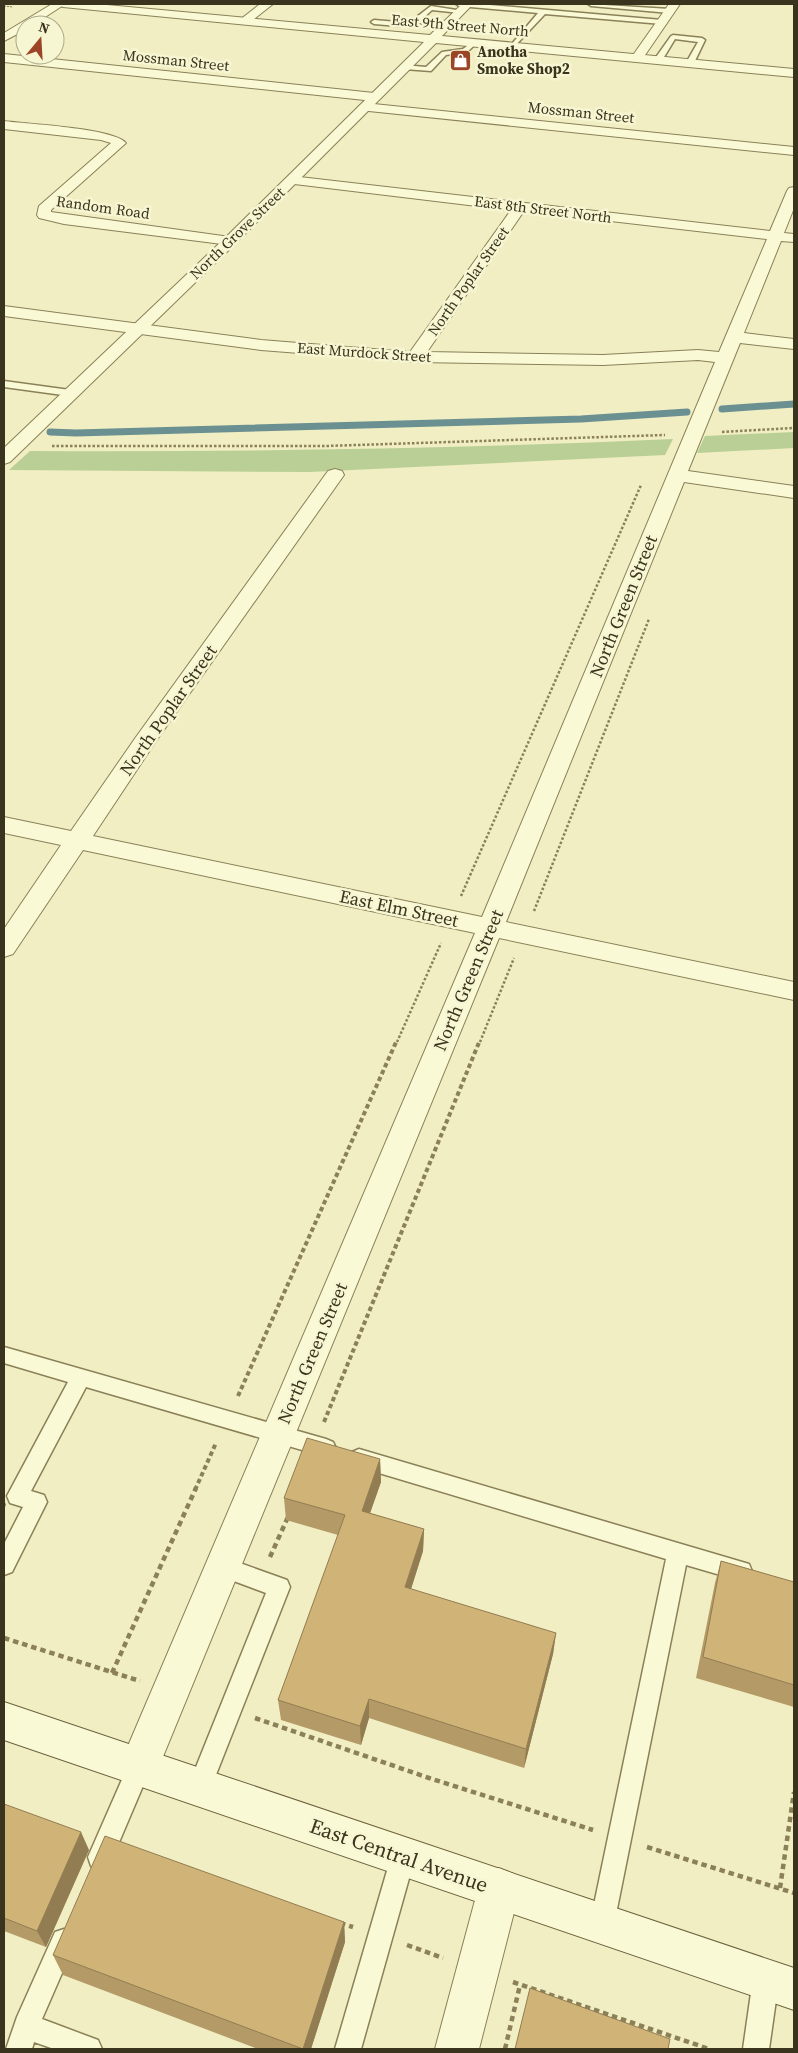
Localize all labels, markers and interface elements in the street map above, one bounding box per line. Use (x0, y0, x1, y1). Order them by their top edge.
street label: East 9th Street North (390, 9, 530, 41)
north arrow (15, 15, 65, 65)
text: N (36, 17, 52, 39)
place label: Anotha Smoke Shop2 (477, 41, 570, 79)
street label: Mossman Street (122, 44, 230, 76)
shop icon: Anotha Smoke Shop2 (449, 48, 473, 72)
street label: Mossman Street (527, 96, 635, 128)
street label: North Grove Street (185, 182, 289, 284)
street label: Random Road (55, 190, 152, 224)
street label: East 8th Street North (473, 190, 613, 228)
street label: North Poplar Street (422, 222, 514, 340)
street label: East Murdock Street (296, 337, 432, 367)
street label: North Green Street (583, 531, 663, 681)
street label: North Poplar Street (113, 639, 223, 780)
street label: East Elm Street (337, 883, 461, 933)
street label: North Green Street (427, 905, 509, 1055)
street label: North Green Street (271, 1278, 353, 1428)
street label: East Central Avenue (306, 1811, 492, 1899)

